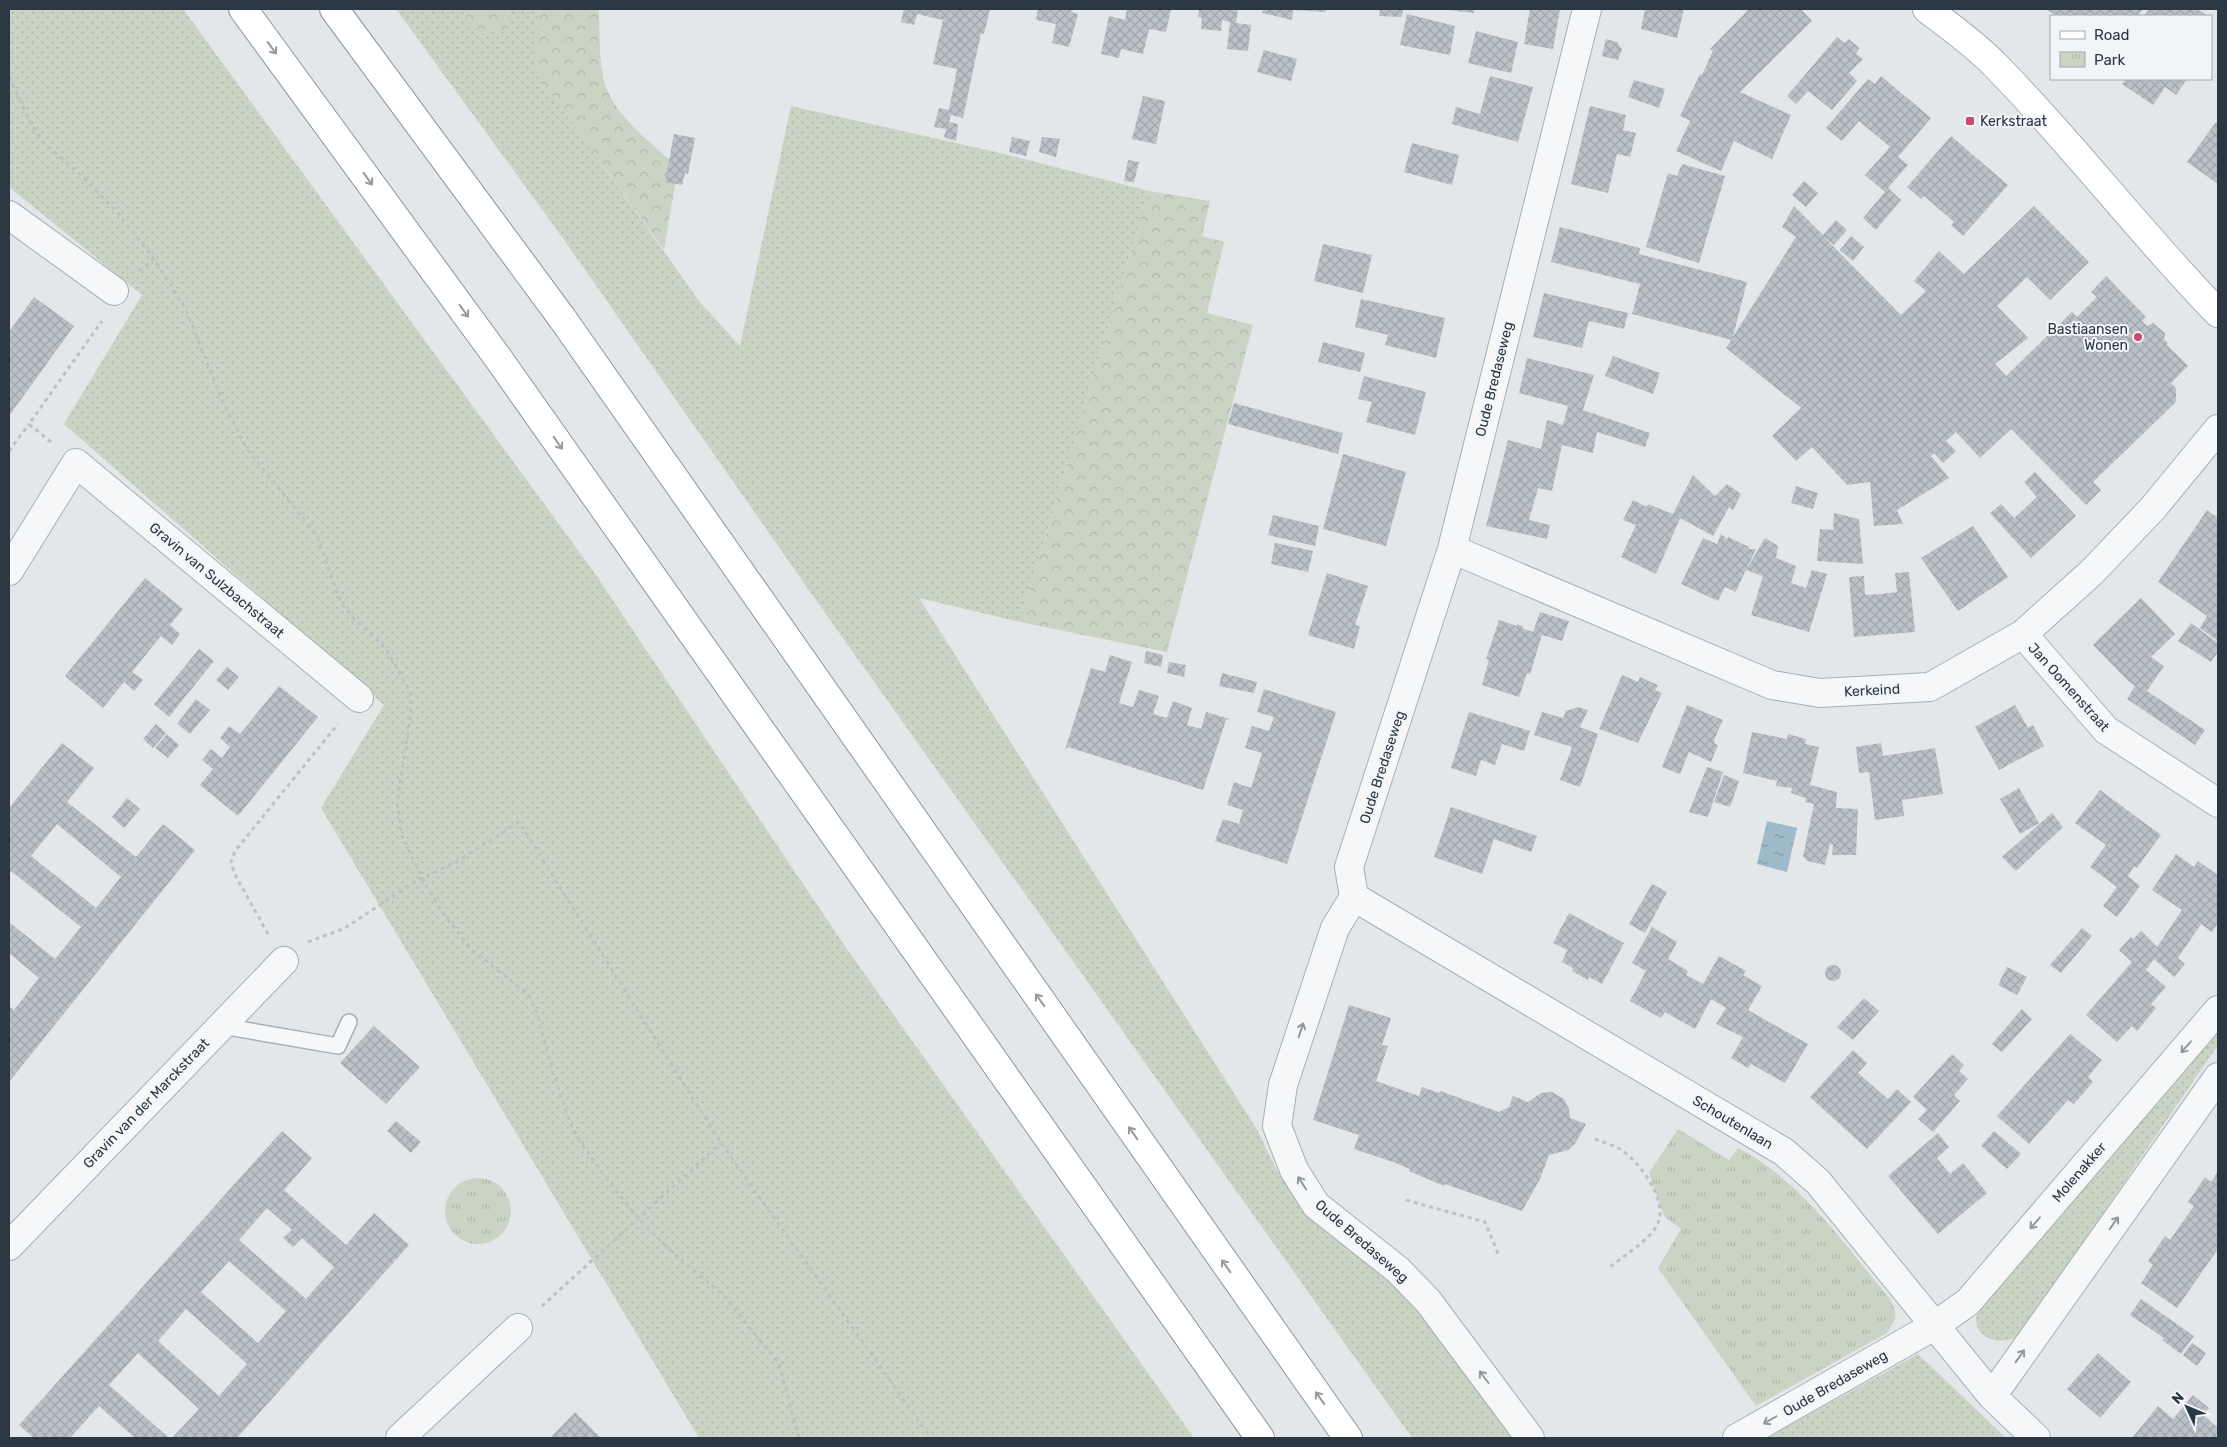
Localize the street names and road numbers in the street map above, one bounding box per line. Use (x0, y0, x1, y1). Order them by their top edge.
street label: Oude Bredaseweg (1472, 320, 1517, 438)
street label: Gravin van Sulzbachstraat (146, 519, 288, 642)
street label: Jan Oomenstraat (2024, 640, 2113, 736)
street label: Kerkeind (1844, 681, 1900, 700)
street label: Oude Bredaseweg (1356, 708, 1409, 826)
street label: Gravin van der Marckstraat (80, 1034, 213, 1172)
street label: Schoutenlaan (1690, 1092, 1776, 1153)
street label: Molenakker (2049, 1138, 2110, 1206)
street label: Oude Bredaseweg (1312, 1196, 1412, 1286)
street label: Oude Bredaseweg (1780, 1347, 1891, 1420)

